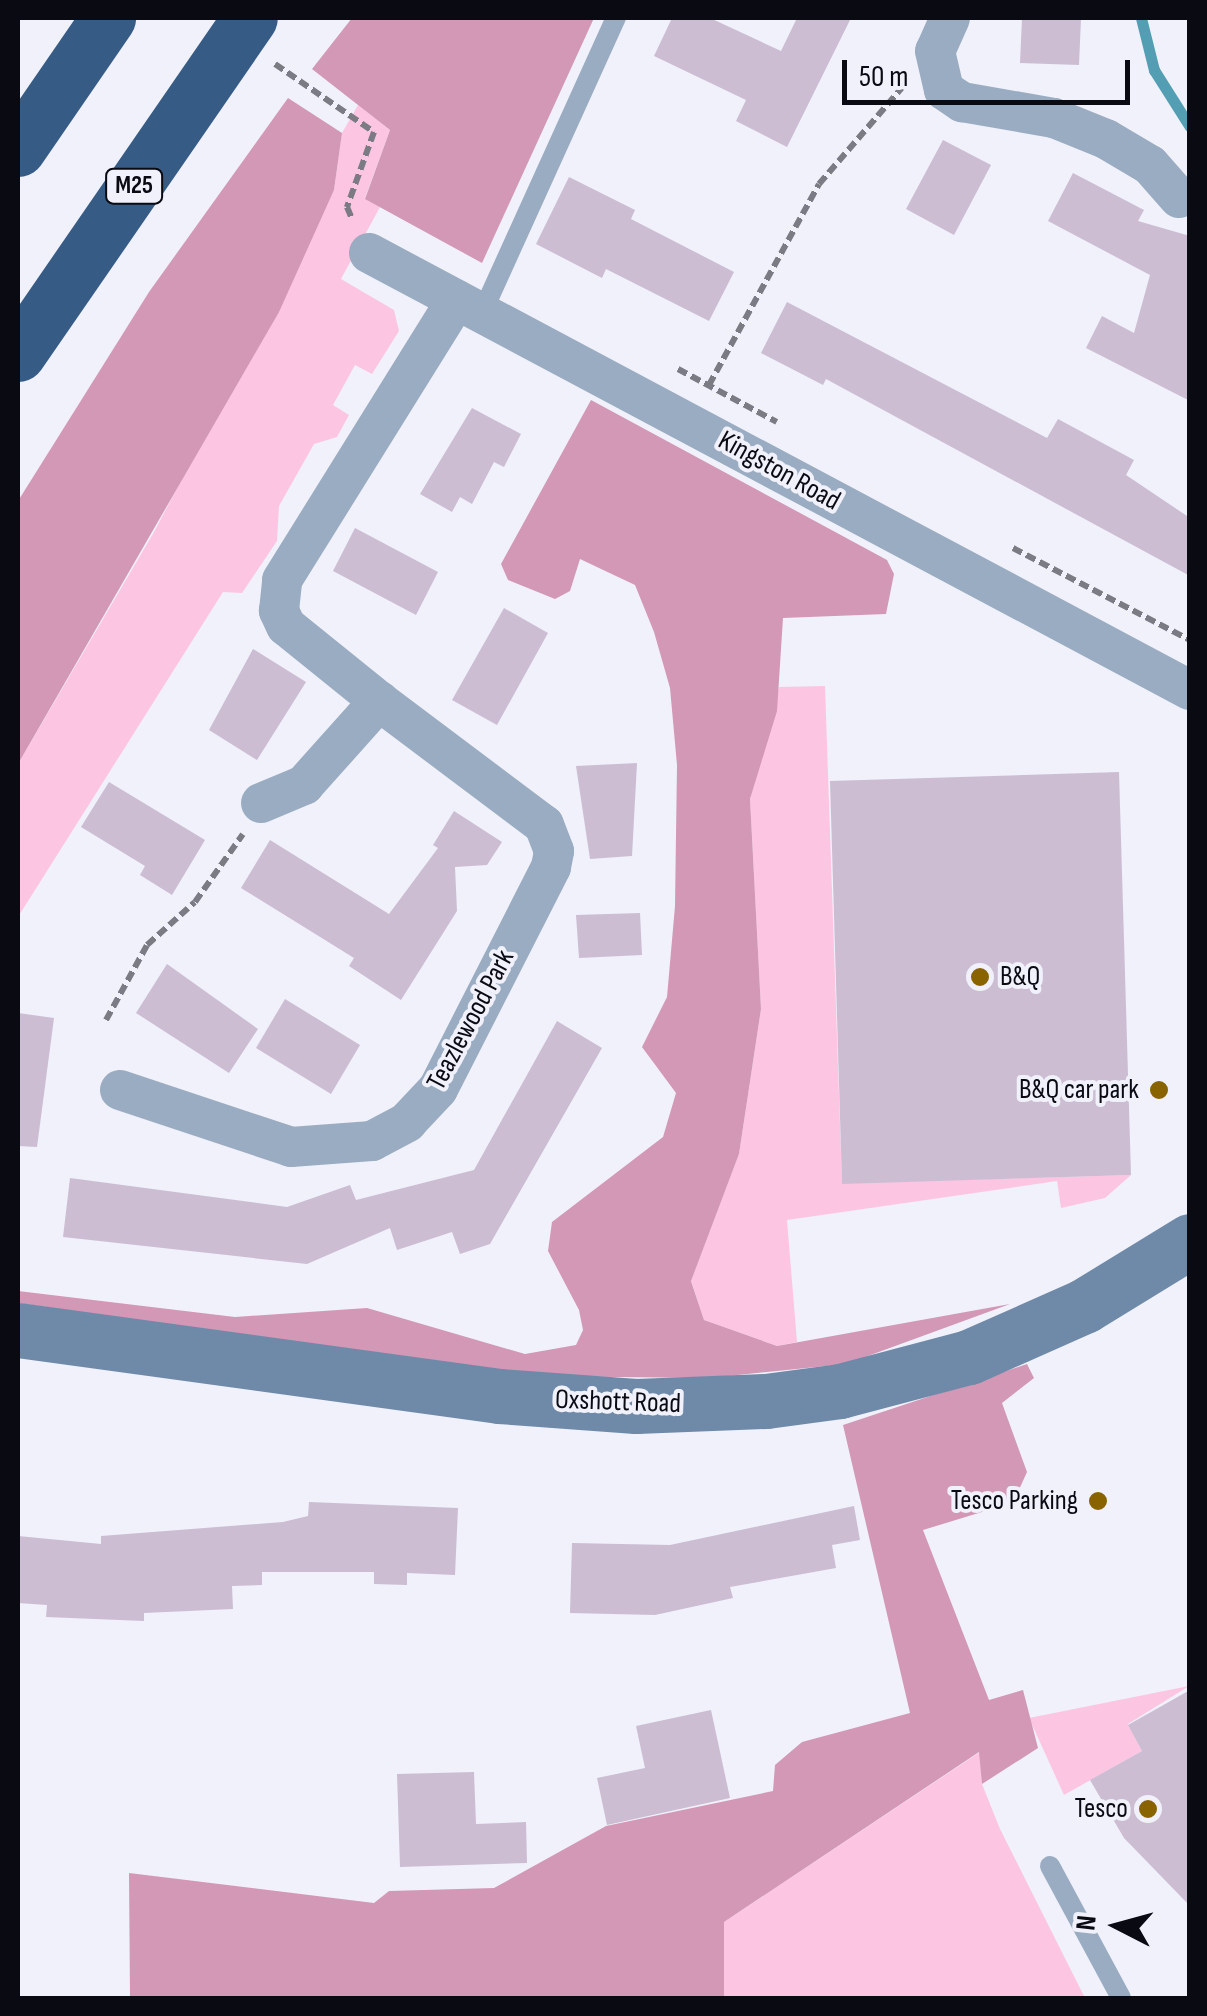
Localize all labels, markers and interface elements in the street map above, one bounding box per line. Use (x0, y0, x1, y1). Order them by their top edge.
scale bar (847, 40, 1134, 102)
text: 50 m (859, 59, 908, 95)
road number: M25 (104, 166, 164, 206)
street label: Kingston Road (712, 424, 846, 518)
street label: Teazlewood Park (420, 944, 522, 1096)
place label: B&Q (1000, 960, 1040, 994)
marker: B&Q (969, 966, 991, 988)
place label: B&Q car park (1019, 1073, 1139, 1107)
marker: B&Q car park (1148, 1079, 1170, 1101)
street label: Oxshott Road (554, 1383, 682, 1421)
place label: Tesco Parking (951, 1484, 1078, 1518)
marker: Tesco Parking (1087, 1490, 1109, 1512)
place label: Tesco (1074, 1792, 1128, 1826)
marker: Tesco (1137, 1798, 1159, 1820)
north arrow (1067, 1876, 1167, 1976)
text: N (1069, 1914, 1104, 1932)

